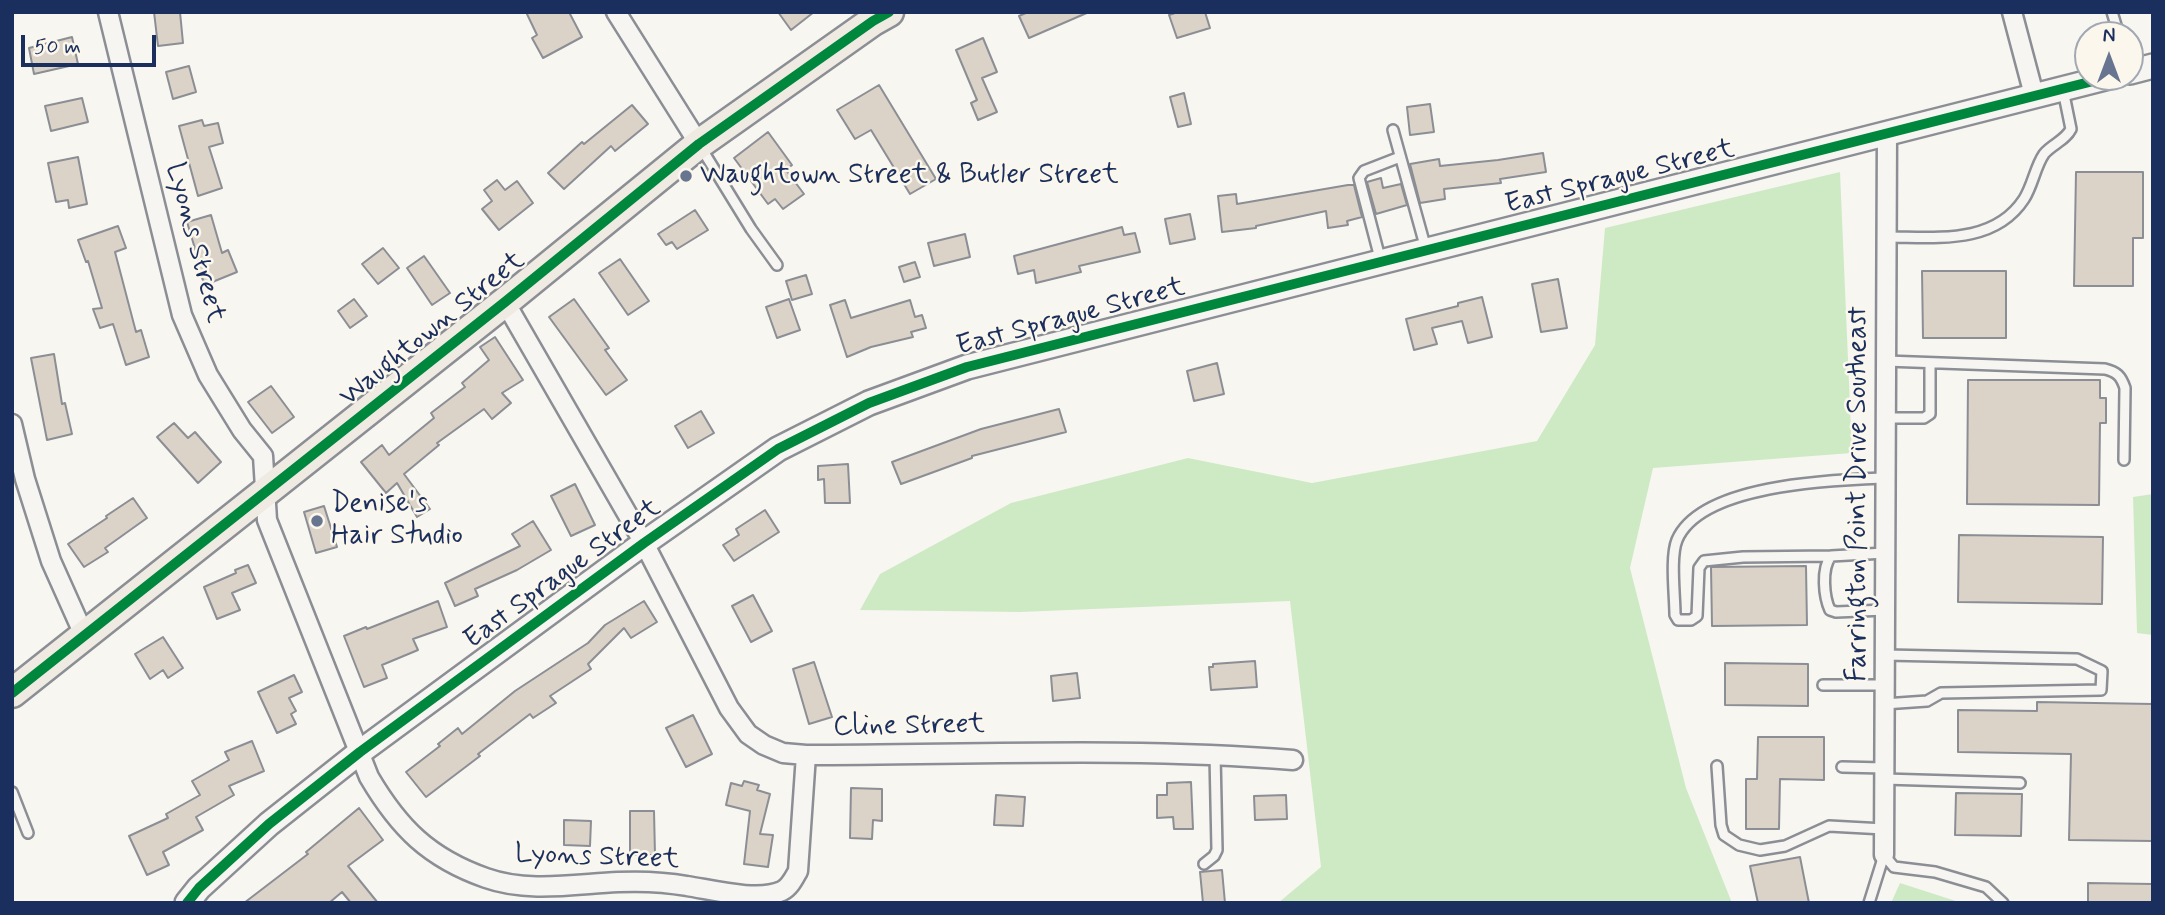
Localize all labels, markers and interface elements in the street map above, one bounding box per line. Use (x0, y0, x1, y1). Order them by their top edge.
scale bar (24, 21, 159, 65)
north arrow (2074, 21, 2144, 91)
text: N (2103, 24, 2115, 49)
text: 50 m (34, 33, 81, 61)
street label: East Sprague Street (1502, 133, 1738, 223)
street label: Lyons Street (157, 159, 231, 327)
place label: Waughtown Street & Butler Street (700, 159, 1119, 193)
marker: Waughtown Street & Butler Street (678, 168, 694, 184)
street label: Waughtown Street (334, 245, 532, 415)
street label: East Sprague Street (953, 271, 1189, 365)
street label: Farrington Point Drive Southeast (1842, 306, 1876, 682)
place label: Denise's Hair Studio (331, 488, 463, 554)
street label: East Sprague Street (458, 492, 668, 658)
marker: Denise's Hair Studio (309, 513, 325, 529)
street label: Cline Street (833, 709, 985, 745)
street label: Lyons Street (514, 838, 680, 878)

